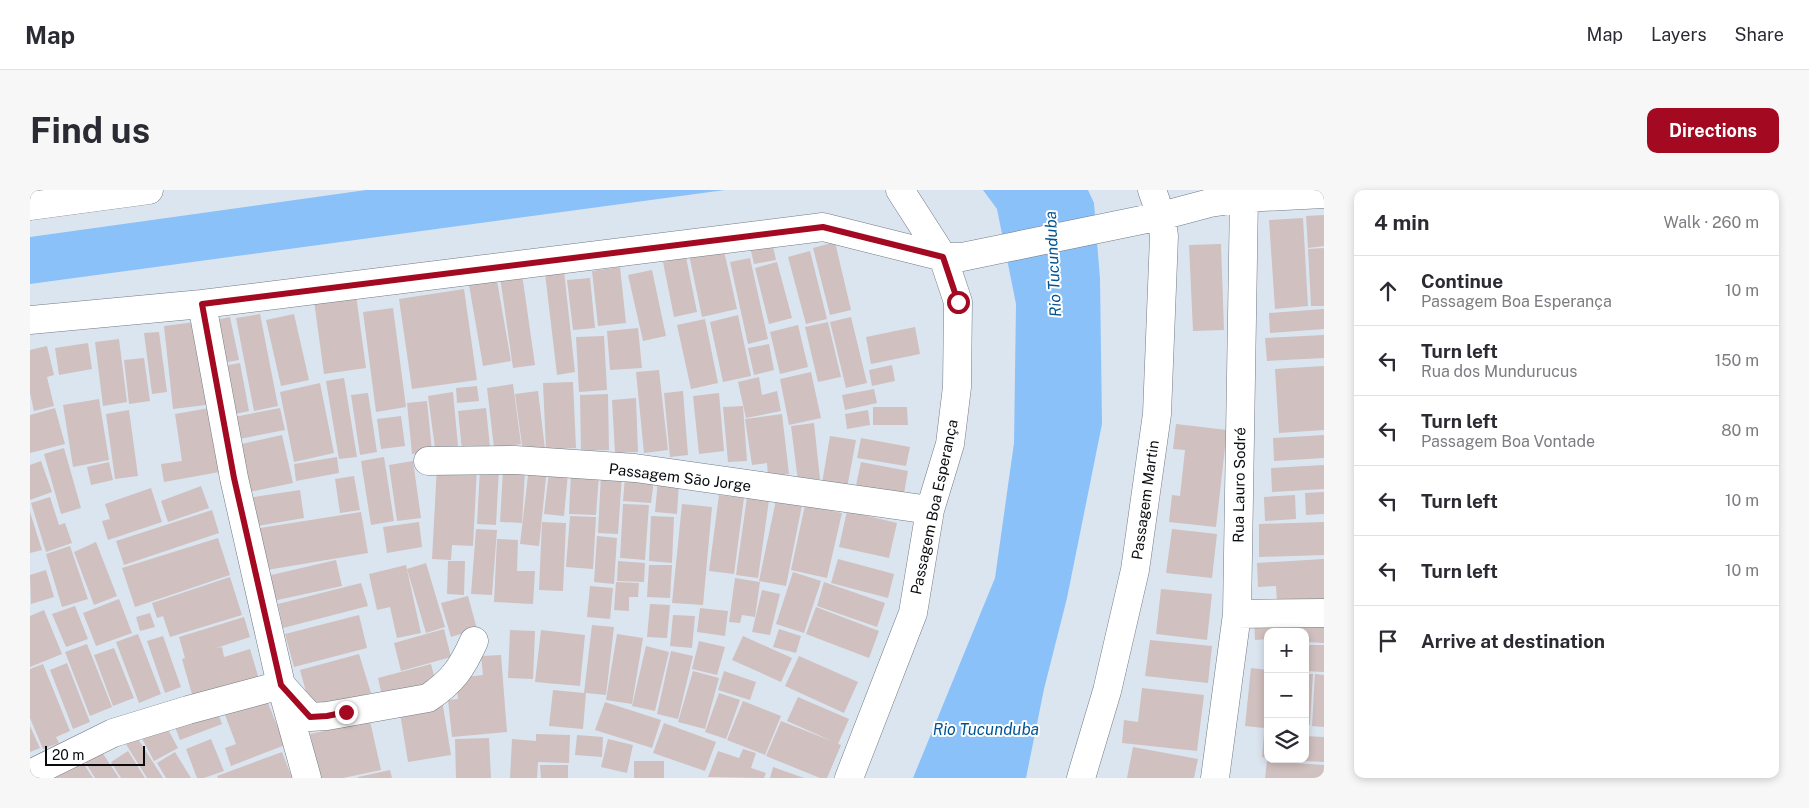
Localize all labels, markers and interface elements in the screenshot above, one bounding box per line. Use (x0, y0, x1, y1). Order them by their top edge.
text: Map (25, 21, 75, 49)
text: Map (1587, 24, 1623, 45)
text: Layers (1651, 24, 1707, 45)
text: Share (1735, 24, 1784, 45)
button: Directions (1647, 108, 1779, 153)
text: Find us (30, 110, 150, 151)
water label: Rio Tucunduba (1041, 210, 1065, 318)
text: 4 min (1374, 210, 1429, 235)
text: Walk · 260 m (1664, 213, 1759, 232)
text: Continue (1421, 270, 1503, 292)
icon: ahead (1374, 277, 1402, 305)
text: 10 m (1725, 281, 1759, 300)
route start (947, 291, 970, 314)
text: Passagem Boa Esperança (1421, 292, 1612, 311)
text: Turn left (1421, 340, 1498, 362)
icon: left (1374, 347, 1402, 375)
text: 150 m (1715, 351, 1759, 370)
text: Rua dos Mundurucus (1421, 362, 1577, 381)
text: Turn left (1421, 410, 1498, 432)
icon: left (1374, 417, 1402, 445)
street label: Passagem Boa Esperança (907, 418, 961, 596)
text: 80 m (1721, 421, 1759, 440)
street label: Rua Lauro Sodré (1229, 427, 1249, 543)
text: Passagem Boa Vontade (1421, 432, 1595, 451)
street label: Passagem Martin (1128, 439, 1162, 561)
street label: Passagem São Jorge (608, 460, 752, 494)
icon: left (1374, 487, 1402, 515)
text: Turn left (1421, 490, 1498, 512)
text: 10 m (1725, 491, 1759, 510)
icon: left (1374, 557, 1402, 585)
text: Turn left (1421, 560, 1498, 582)
text: 10 m (1725, 561, 1759, 580)
icon: arrive (1374, 627, 1402, 655)
map controls (1264, 628, 1309, 763)
button: + (1264, 628, 1309, 673)
text: Arrive at destination (1421, 630, 1605, 652)
button: − (1264, 673, 1309, 718)
route end (335, 701, 358, 724)
button: layers (1264, 718, 1309, 763)
water label: Rio Tucunduba (933, 720, 1039, 739)
scale bar (45, 743, 145, 766)
text: 20 m (52, 747, 84, 763)

